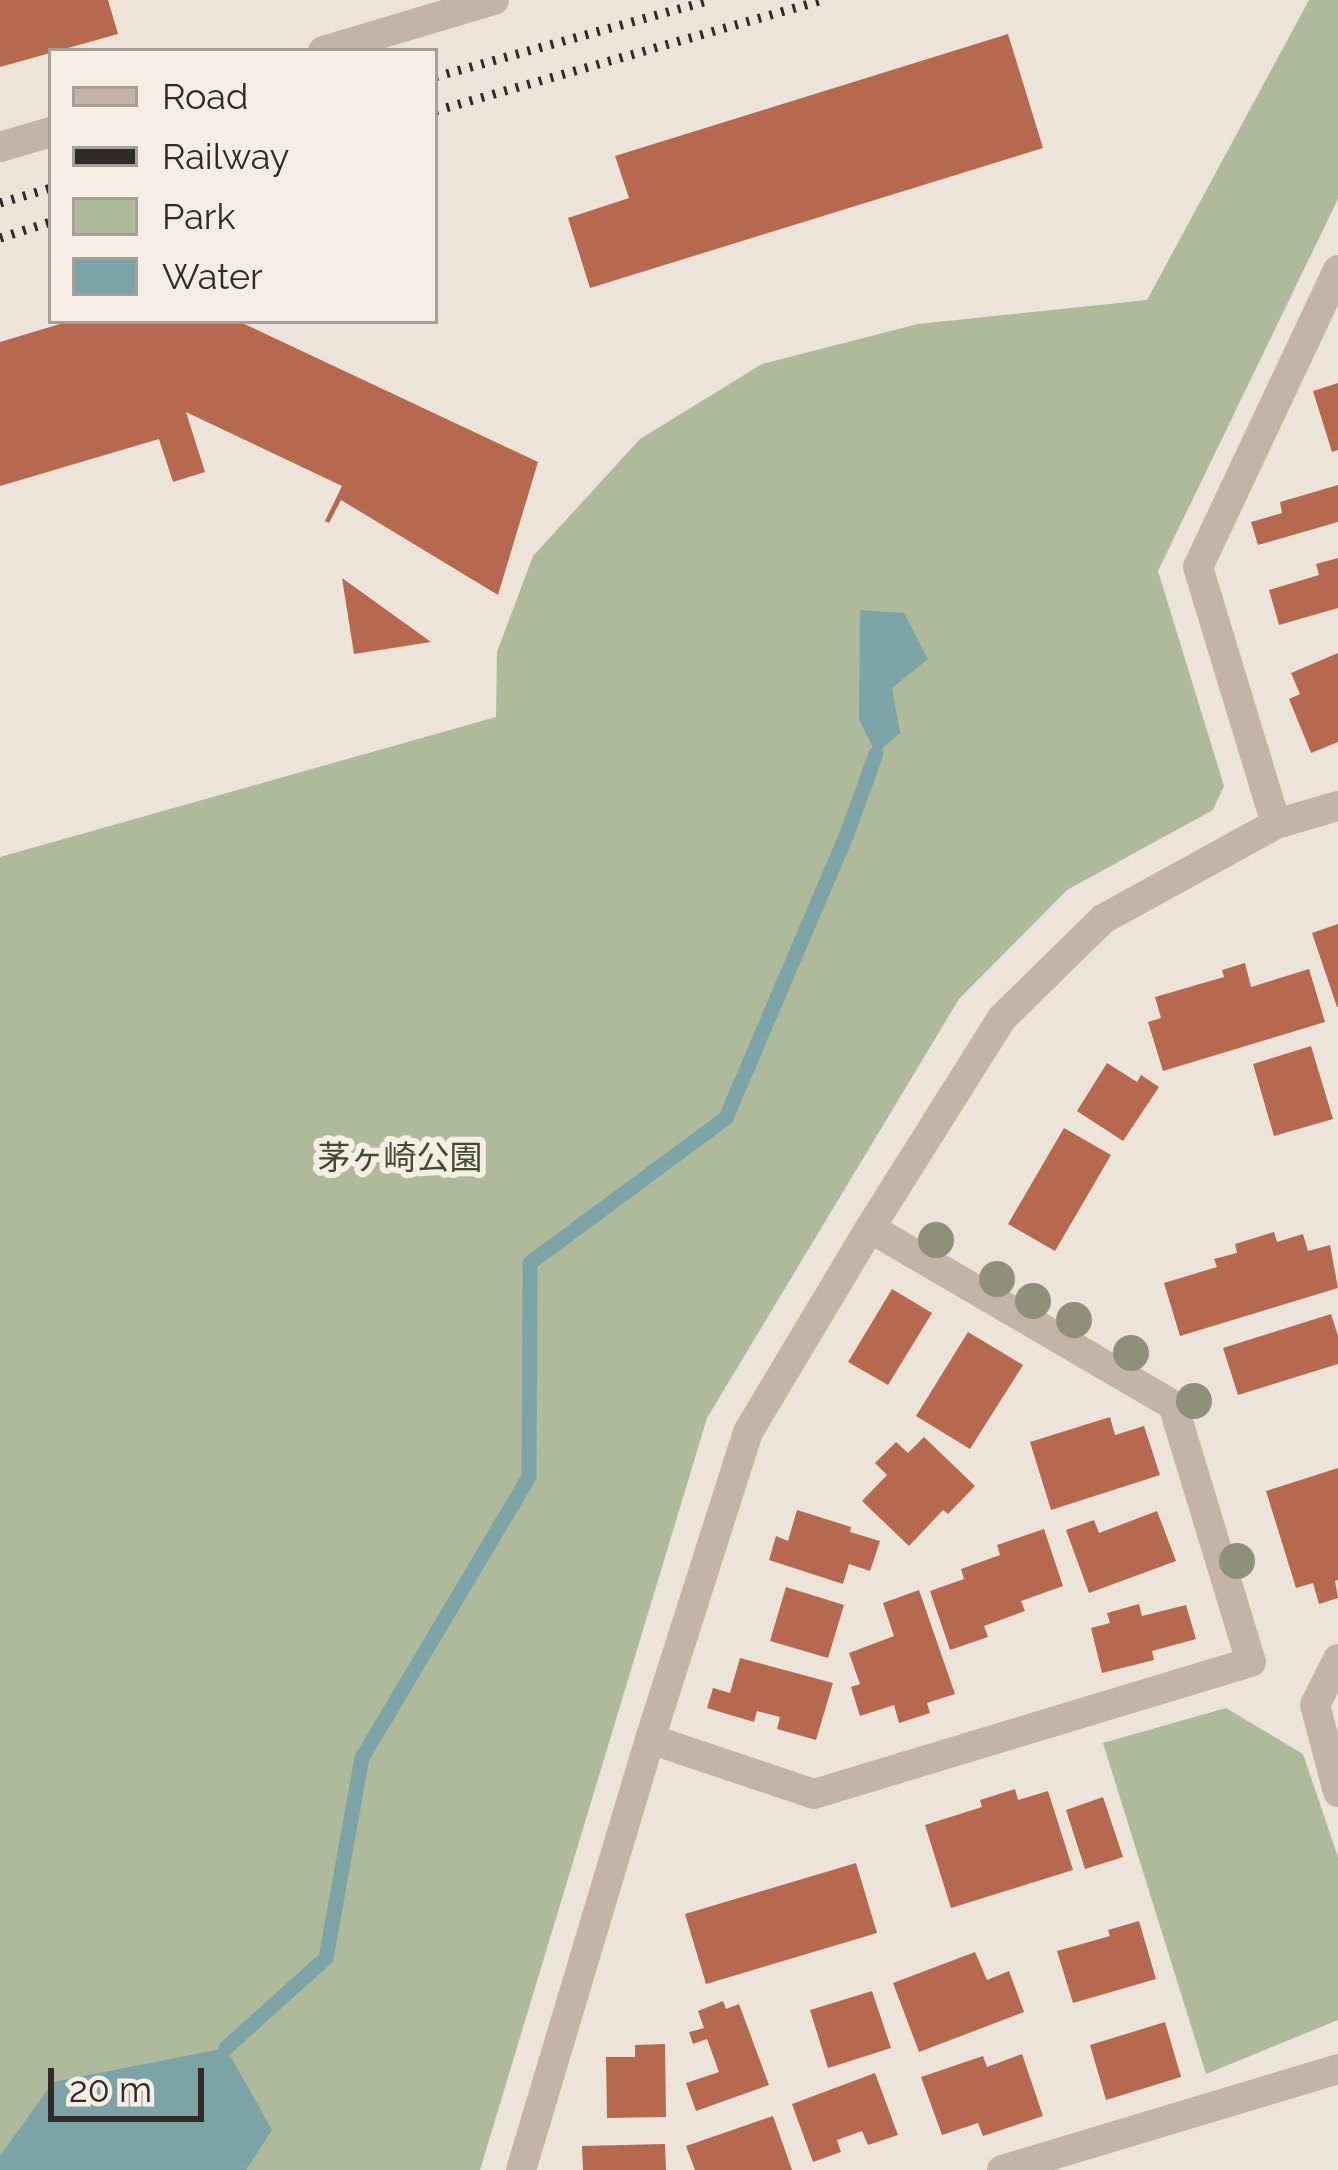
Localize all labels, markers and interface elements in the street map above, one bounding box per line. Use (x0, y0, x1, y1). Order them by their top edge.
legend (48, 48, 438, 324)
text: Road (162, 75, 248, 117)
text: Railway (162, 135, 289, 177)
text: Park (162, 195, 236, 237)
text: Water (162, 255, 263, 297)
park label: 茅ヶ崎公園 (318, 1139, 482, 1179)
scale bar (54, 2044, 210, 2118)
text: 20 m (69, 2068, 152, 2110)

